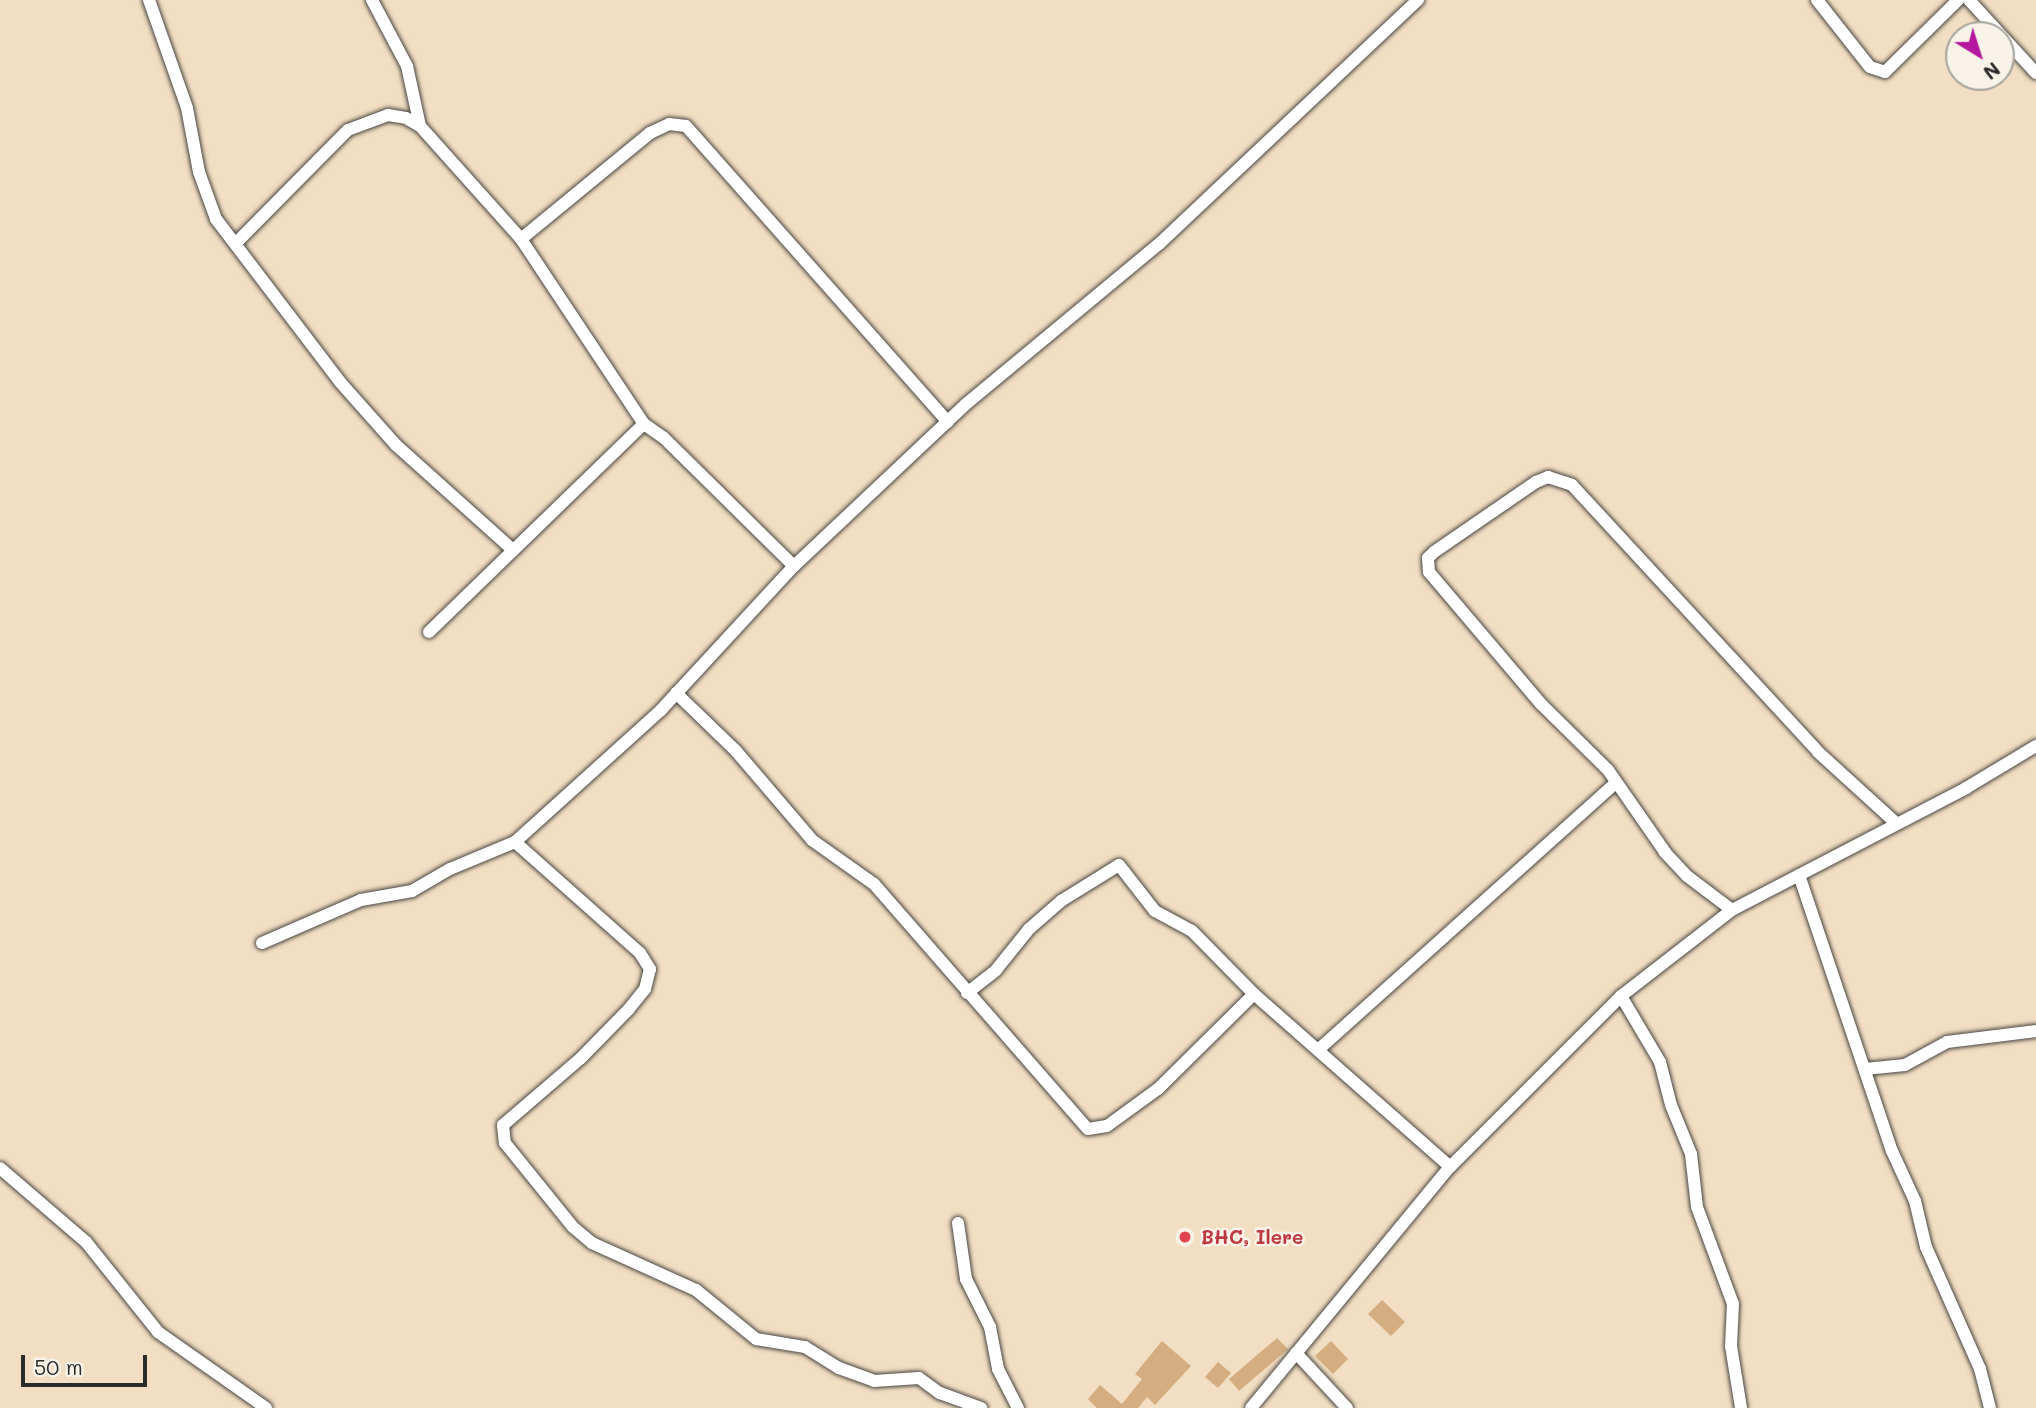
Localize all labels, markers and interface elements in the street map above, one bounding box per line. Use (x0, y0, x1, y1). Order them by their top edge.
north arrow (1945, 21, 2015, 91)
text: N (1979, 57, 2005, 86)
place label: BHC, Ilere (1201, 1226, 1303, 1248)
marker: BHC, Ilere (1175, 1227, 1195, 1247)
scale bar (24, 1342, 150, 1386)
text: 50 m (34, 1353, 83, 1380)

